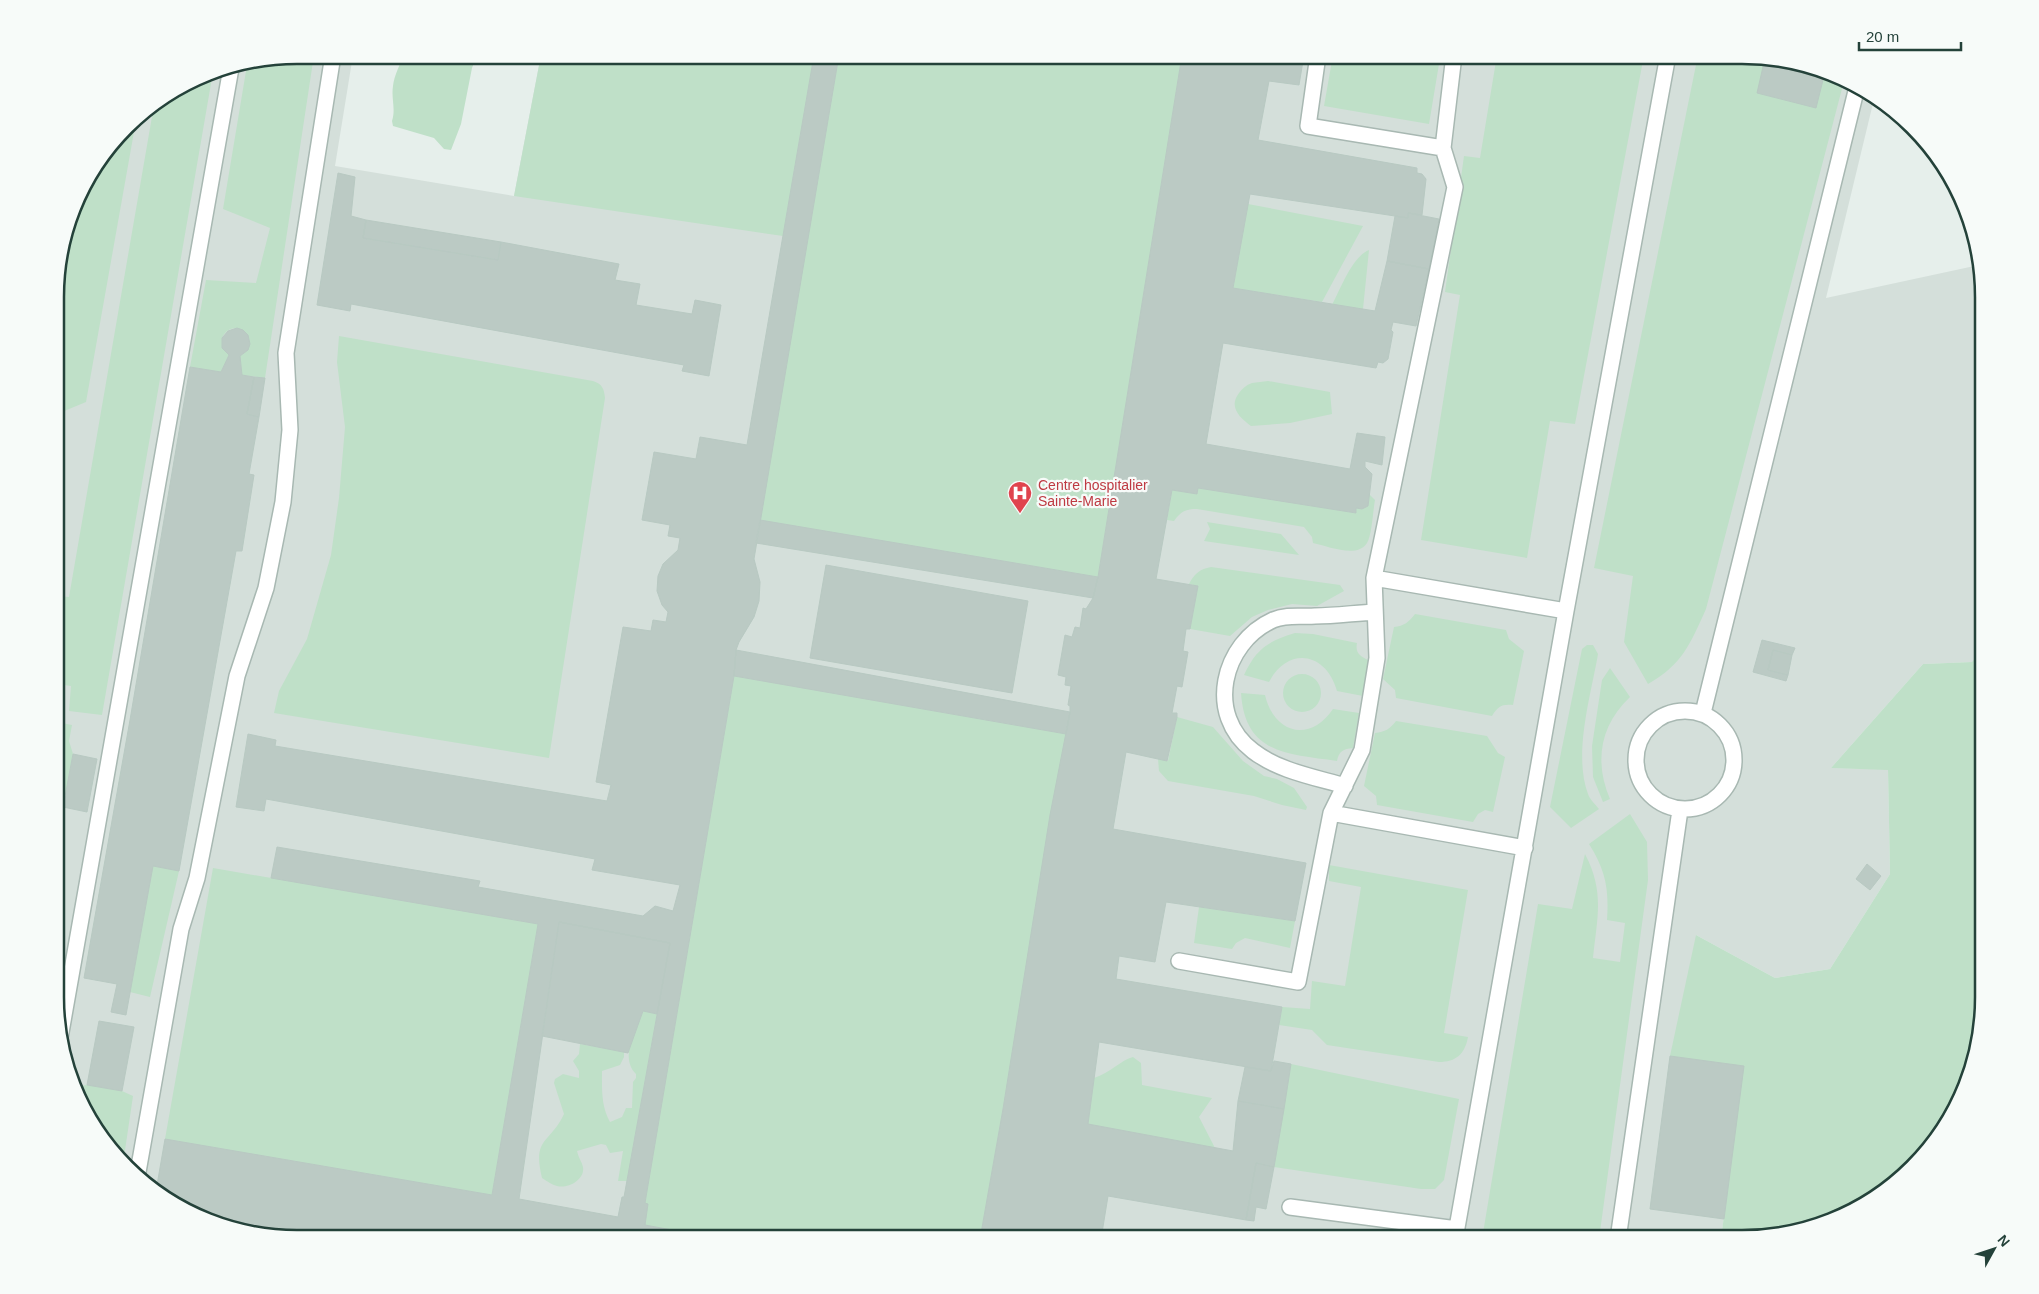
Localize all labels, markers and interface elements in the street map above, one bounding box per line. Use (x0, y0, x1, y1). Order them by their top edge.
scale bar (1859, 20, 1962, 52)
text: 20 m (1866, 28, 1899, 45)
place label: Centre hospitalier Sainte-Marie (1038, 477, 1148, 509)
hospital icon: Centre hospitalier Sainte-Marie (1007, 480, 1033, 514)
north arrow (1969, 1224, 2019, 1274)
text: N (1995, 1232, 2013, 1250)

